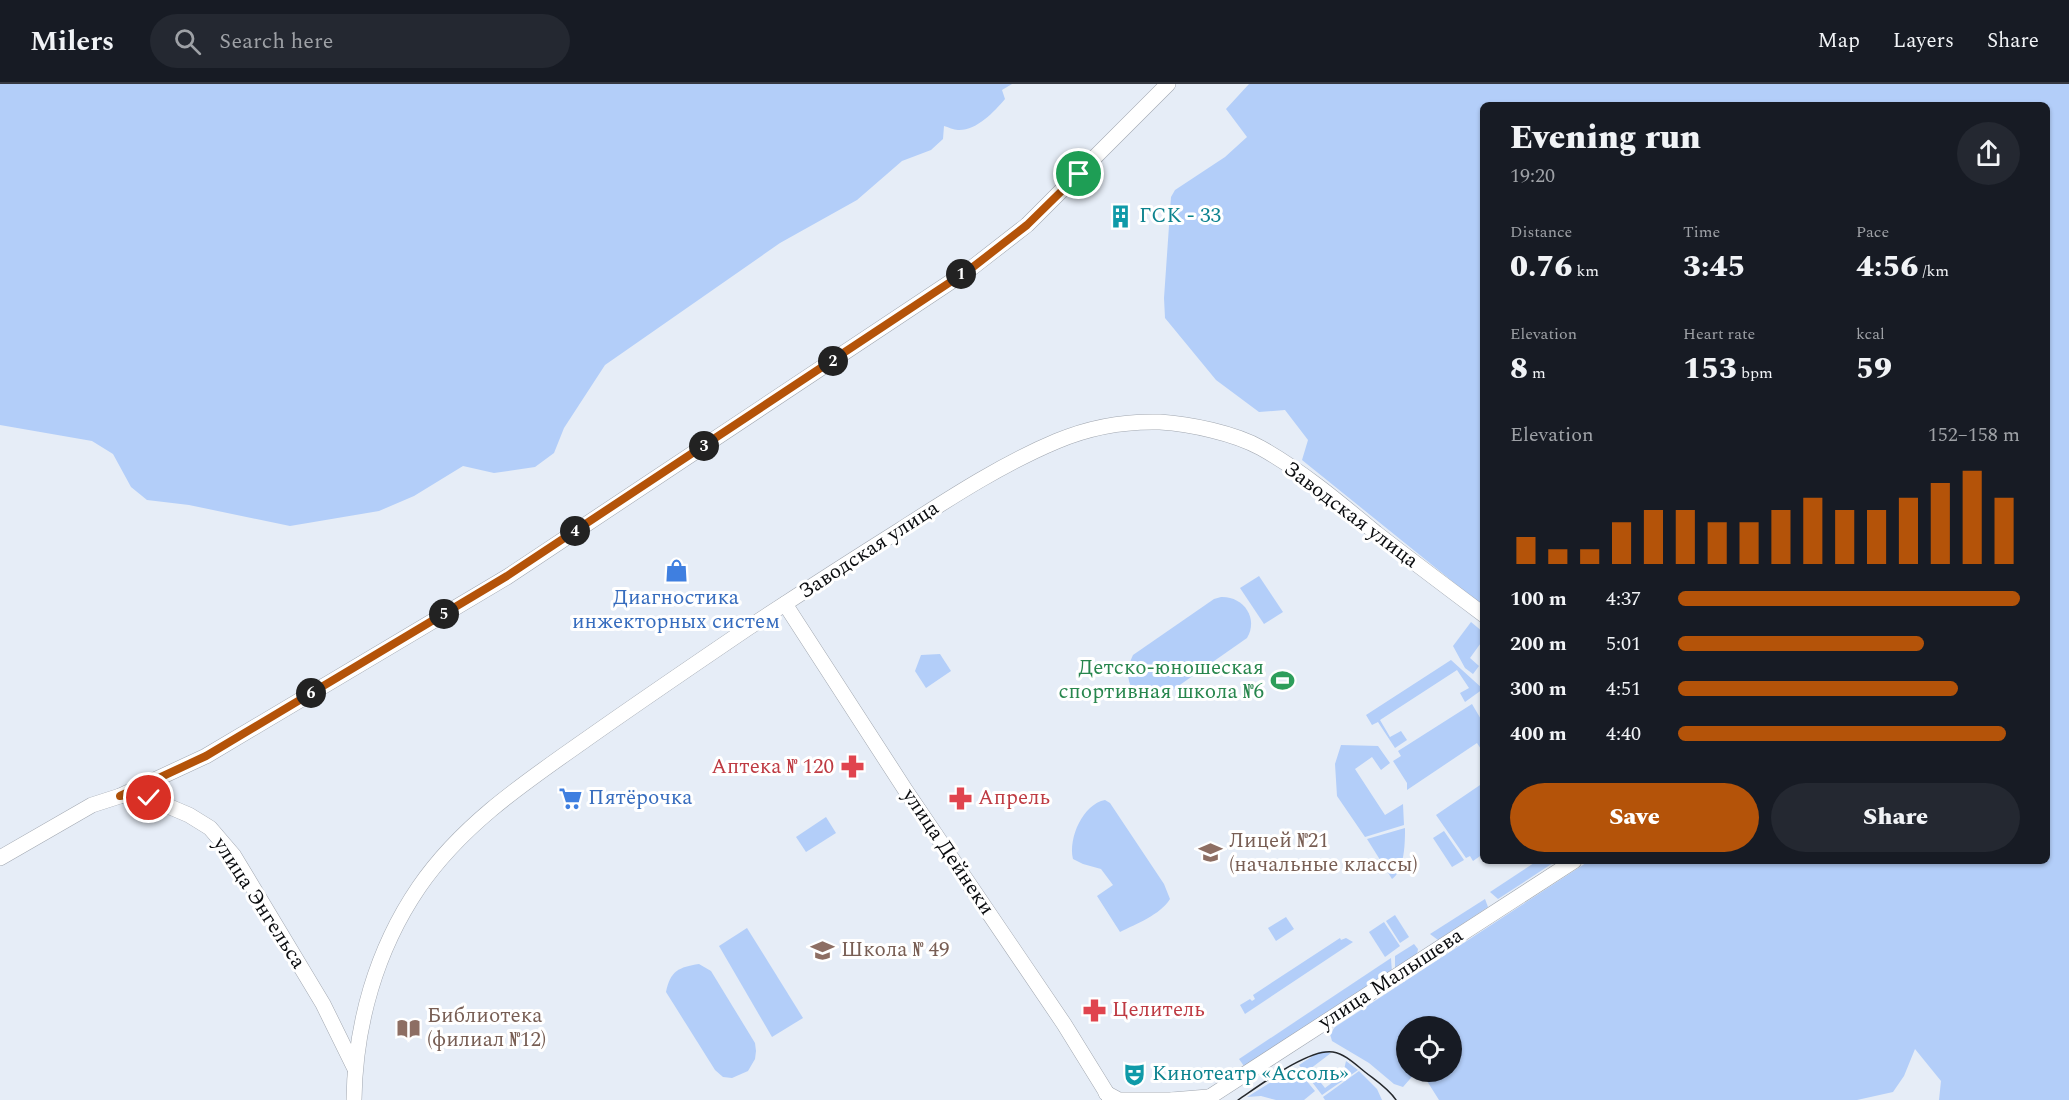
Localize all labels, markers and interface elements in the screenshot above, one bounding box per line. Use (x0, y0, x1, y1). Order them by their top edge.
search box (150, 14, 570, 68)
text: Milers (30, 20, 114, 63)
icon: search (171, 25, 204, 58)
text: Search here (219, 25, 333, 58)
text: Map (1818, 25, 1860, 57)
text: Layers (1893, 25, 1954, 57)
text: Share (1987, 25, 2039, 57)
text: Evening run (1510, 113, 1701, 163)
button: share (1957, 122, 2020, 185)
pin (1053, 148, 1104, 199)
icon: arrive (1062, 157, 1095, 190)
text: 19:20 (1510, 161, 1555, 191)
place label: ГСК - 33 (1139, 200, 1221, 232)
building icon: ГСК - 33 (1108, 203, 1134, 229)
text: Distance (1510, 220, 1572, 244)
text: Time (1683, 220, 1720, 244)
text: Pace (1856, 220, 1889, 244)
text: 0.76 (1510, 244, 1572, 290)
text: 3:45 (1683, 244, 1745, 290)
text: 4:56 (1856, 244, 1918, 290)
pin: 1 (946, 259, 976, 289)
text: km (1572, 259, 1599, 283)
text: /km (1918, 259, 1949, 283)
text: 1 (957, 262, 965, 286)
text: Elevation (1510, 322, 1577, 346)
text: Heart rate (1683, 322, 1755, 346)
text: kcal (1856, 322, 1885, 346)
pin: 2 (818, 346, 848, 376)
text: 8 (1510, 346, 1528, 392)
text: 153 (1683, 346, 1737, 392)
text: 59 (1856, 346, 1892, 392)
text: 2 (829, 349, 837, 373)
text: m (1528, 361, 1546, 385)
text: bpm (1737, 361, 1773, 385)
text: Elevation (1510, 420, 1594, 450)
text: 152–158 m (1928, 420, 2020, 450)
pin: 3 (689, 431, 719, 461)
text: 3 (700, 434, 708, 458)
street label: Заводская улица (1277, 454, 1426, 577)
street label: Заводская улица (792, 492, 946, 607)
pin: 4 (560, 516, 590, 546)
text: 4 (571, 519, 579, 543)
shop icon: Диагностика инжекторных систем (663, 557, 689, 583)
place label: Диагностика инжекторных систем (572, 582, 780, 638)
text: 100 m (1510, 584, 1567, 614)
text: 4:37 (1606, 584, 1641, 614)
pin: 5 (429, 599, 459, 629)
text: 5 (440, 602, 448, 626)
text: 200 m (1510, 629, 1567, 659)
text: 5:01 (1606, 629, 1641, 659)
place label: Детско-юношеская спортивная школа №6 (1059, 652, 1264, 708)
sports icon: Детско-юношеская спортивная школа №6 (1269, 667, 1295, 693)
text: 300 m (1510, 674, 1567, 704)
text: 4:51 (1606, 674, 1641, 704)
pin: 6 (296, 678, 326, 708)
text: 6 (307, 681, 315, 705)
text: 400 m (1510, 719, 1567, 749)
text: 4:40 (1606, 719, 1641, 749)
place label: Аптека № 120 (711, 751, 834, 783)
pharmacy icon: Аптека № 120 (839, 754, 865, 780)
pin (123, 772, 174, 823)
icon: check (132, 781, 165, 814)
street label: улица Дейнеки (893, 781, 1002, 922)
place label: Пятёрочка (588, 782, 693, 814)
place label: Апрель (978, 782, 1050, 814)
button: Save (1510, 783, 1759, 852)
button: Share (1771, 783, 2020, 852)
supermarket icon: Пятёрочка (557, 785, 583, 811)
pharmacy icon: Апрель (947, 785, 973, 811)
place label: Лицей №21 (начальные классы) (1229, 825, 1418, 881)
street label: улица Энгельса (204, 830, 314, 976)
school or university icon: Лицей №21 (начальные классы) (1198, 840, 1224, 866)
street label: улица Малышева (1311, 920, 1471, 1039)
place label: Школа № 49 (841, 934, 949, 966)
school or university icon: Школа № 49 (810, 937, 836, 963)
place label: Целитель (1112, 994, 1205, 1026)
pharmacy icon: Целитель (1081, 997, 1107, 1023)
place label: Библиотека (филиал №12) (427, 1000, 546, 1056)
library icon: Библиотека (филиал №12) (396, 1015, 422, 1041)
map controls (1396, 1016, 1462, 1082)
button: locate (1396, 1016, 1462, 1082)
place label: Кинотеатр «Ассоль» (1152, 1058, 1348, 1090)
theatre icon: Кинотеатр «Ассоль» (1121, 1061, 1147, 1087)

